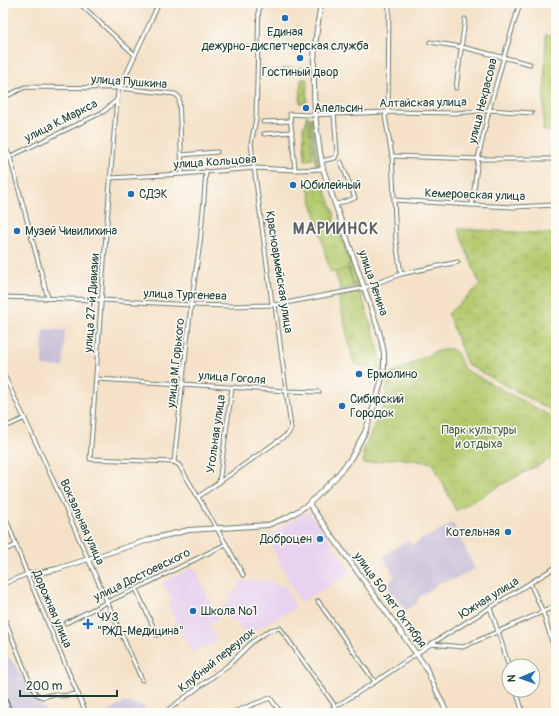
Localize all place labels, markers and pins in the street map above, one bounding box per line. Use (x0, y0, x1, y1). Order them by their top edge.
marker: Единая дежурно-диспетчерская служба (280, 13, 290, 23)
place label: Единая дежурно-диспетчерская служба (201, 25, 369, 54)
marker: Гостиный двор (295, 53, 305, 63)
place label: Гостиный двор (262, 65, 339, 80)
place label: Апельсин (314, 101, 363, 116)
marker: Апельсин (301, 103, 311, 113)
place label: Юбилейный (301, 178, 361, 193)
marker: Юбилейный (288, 180, 298, 190)
place label: СДЭК (139, 187, 168, 202)
marker: СДЭК (126, 189, 136, 199)
place label: Музей Чивилихина (25, 224, 118, 239)
marker: Музей Чивилихина (12, 226, 22, 236)
place label: Ермолино (367, 367, 418, 382)
marker: Ермолино (354, 369, 364, 379)
place label: Сибирский Городок (350, 392, 404, 421)
marker: Сибирский Городок (337, 401, 347, 411)
place label: Котельная (446, 525, 500, 540)
marker: Котельная (503, 527, 513, 537)
place label: Доброцен (259, 532, 312, 547)
marker: Доброцен (315, 534, 325, 544)
place label: Школа №1 (201, 604, 257, 619)
marker: Школа №1 (188, 606, 198, 616)
place label: ЧУЗ "РЖД-Медицина" (97, 610, 184, 639)
marker: ЧУЗ "РЖД-Медицина" (82, 618, 94, 630)

